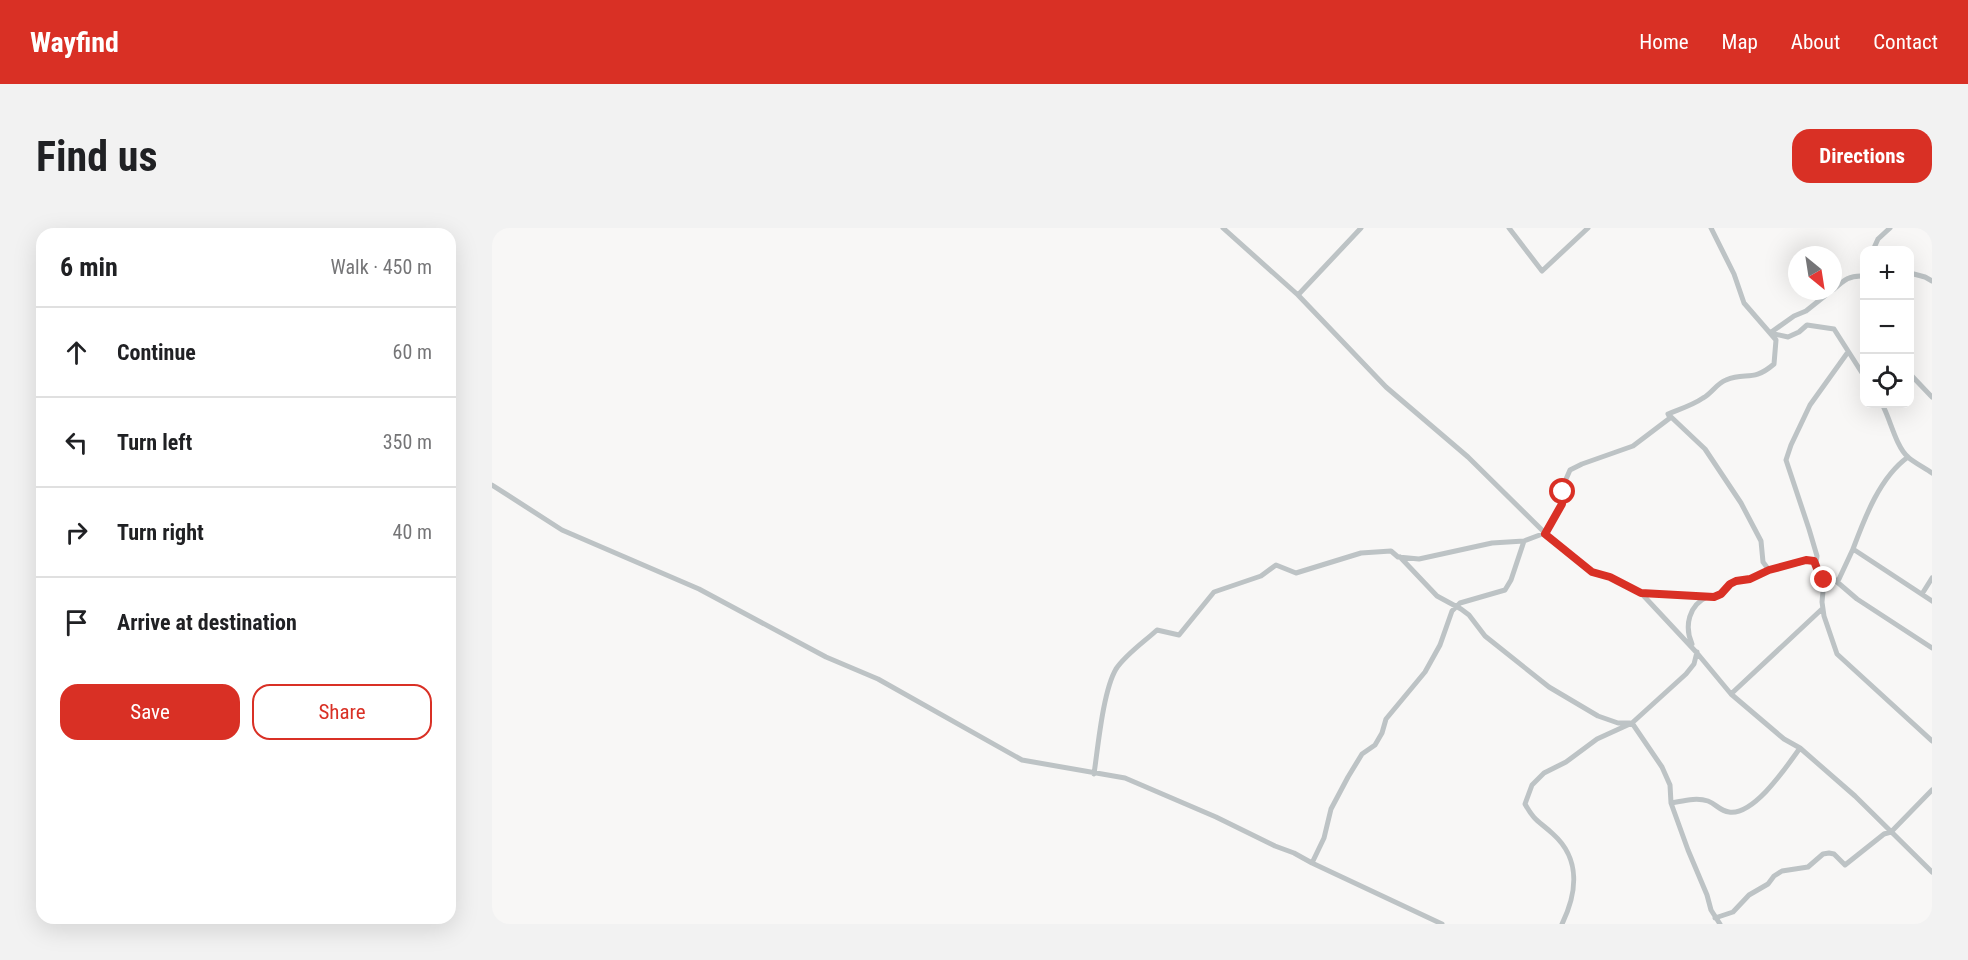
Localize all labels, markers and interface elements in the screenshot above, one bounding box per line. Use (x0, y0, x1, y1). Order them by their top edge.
text: Wayfind (30, 26, 119, 59)
text: Home (1639, 30, 1689, 54)
text: Map (1722, 30, 1758, 54)
text: About (1791, 30, 1840, 54)
text: Contact (1873, 30, 1938, 54)
button: Directions (1792, 129, 1932, 183)
text: Find us (36, 132, 157, 181)
north arrow (1788, 246, 1842, 300)
map controls (1860, 246, 1914, 408)
button: + (1860, 246, 1914, 300)
text: 6 min (60, 252, 118, 282)
text: Walk · 450 m (331, 255, 432, 279)
button: − (1860, 300, 1914, 354)
icon: ahead (60, 336, 93, 369)
text: Continue (117, 340, 196, 365)
text: 60 m (393, 340, 432, 364)
button: locate (1860, 354, 1914, 408)
icon: left (60, 426, 93, 459)
text: Turn left (117, 430, 192, 455)
text: 350 m (383, 430, 432, 454)
route start (1549, 478, 1575, 504)
icon: right (60, 516, 93, 549)
text: Turn right (117, 520, 204, 545)
text: 40 m (393, 520, 432, 544)
route end (1810, 566, 1836, 592)
icon: arrive (60, 606, 93, 639)
text: Arrive at destination (117, 610, 297, 635)
button: Save (60, 684, 240, 740)
button: Share (252, 684, 432, 740)

